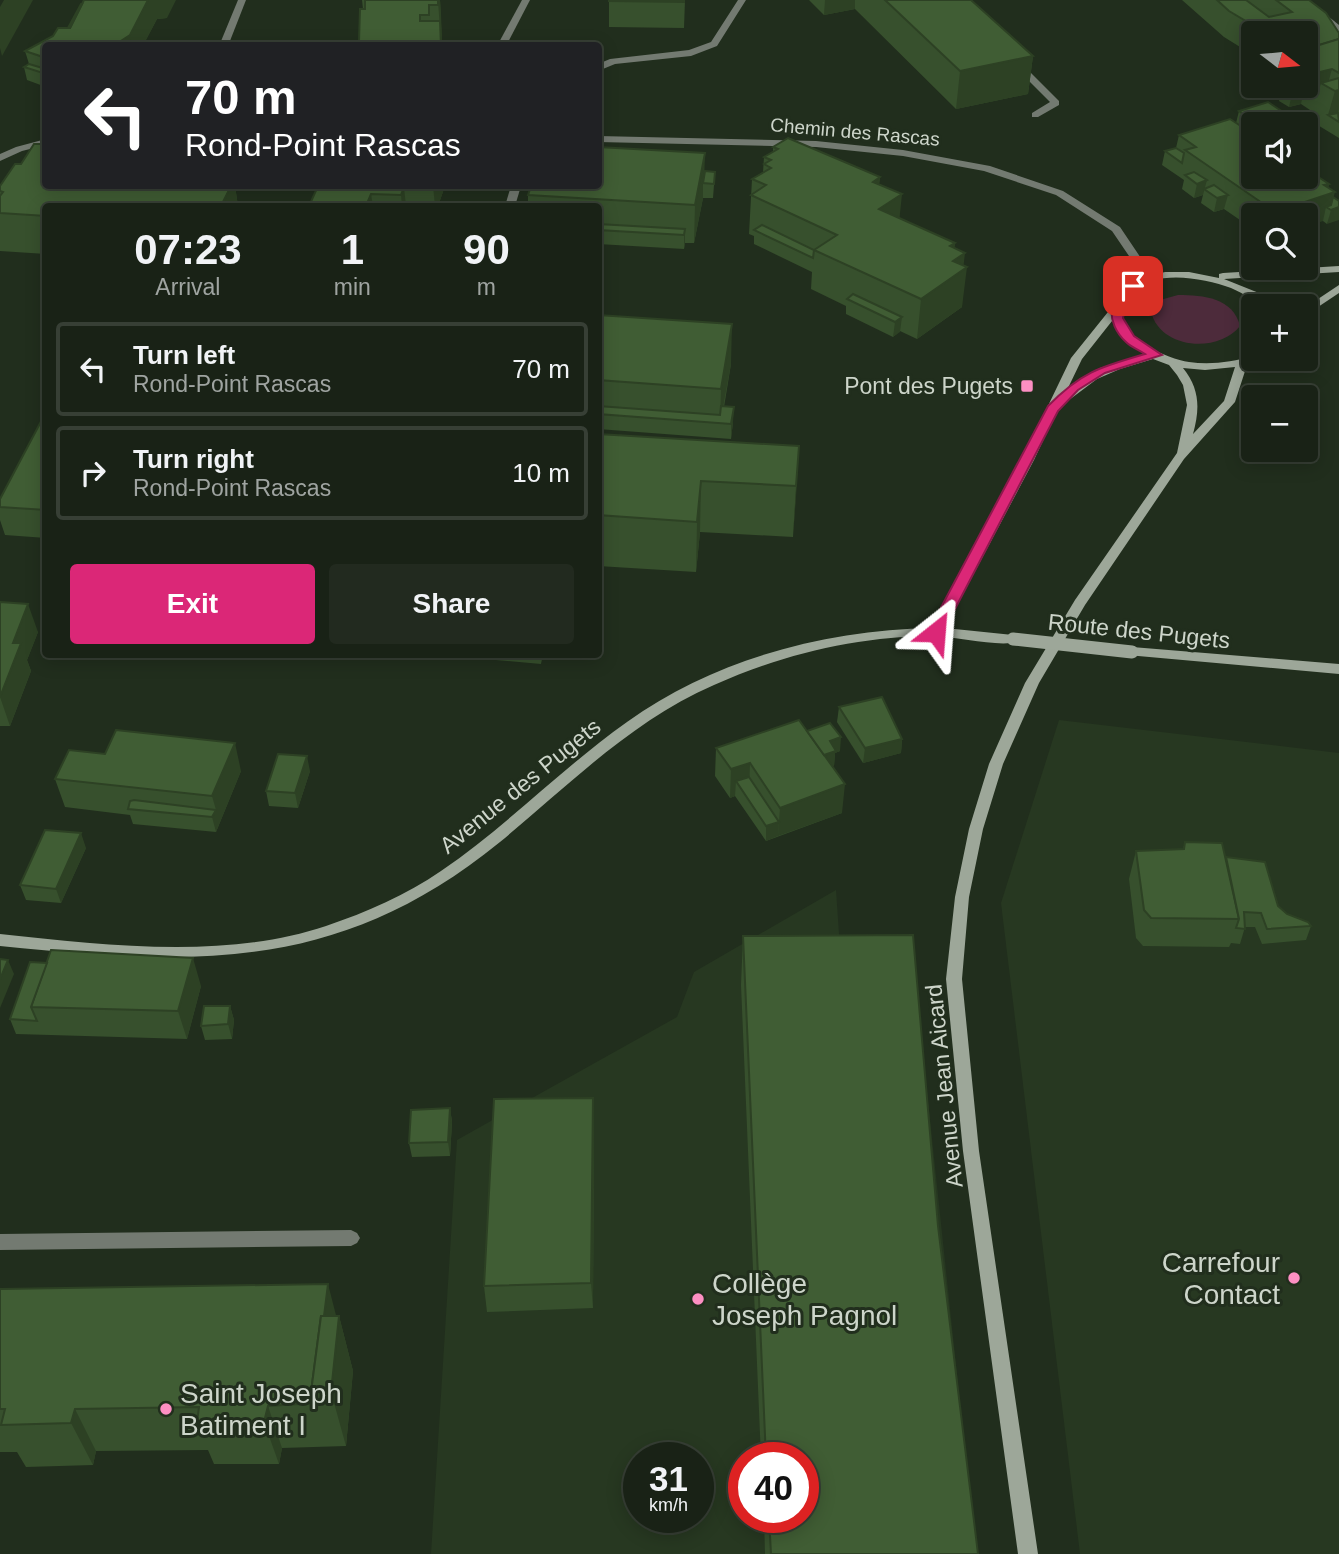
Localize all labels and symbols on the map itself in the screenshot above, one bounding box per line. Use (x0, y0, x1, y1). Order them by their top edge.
north arrow (1241, 21, 1318, 98)
street label: Chemin des Rascas (769, 114, 941, 150)
pin (1103, 256, 1163, 316)
place label: Pont des Pugets (844, 373, 1013, 399)
marker: Pont des Pugets (1019, 378, 1035, 394)
position arrow (899, 595, 973, 669)
street label: Route des Pugets (1047, 609, 1231, 653)
street label: Avenue des Pugets (434, 713, 606, 859)
street label: Avenue Jean Aicard (920, 983, 968, 1189)
place label: Carrefour Contact (1162, 1247, 1280, 1310)
place label: Collège Joseph Pagnol (712, 1268, 897, 1331)
marker: Carrefour Contact (1286, 1270, 1302, 1286)
marker: Collège Joseph Pagnol (690, 1291, 706, 1307)
place label: Saint Joseph Batiment I (180, 1378, 342, 1441)
marker: Saint Joseph Batiment I (158, 1401, 174, 1417)
speed limit sign: 40 (728, 1442, 819, 1533)

